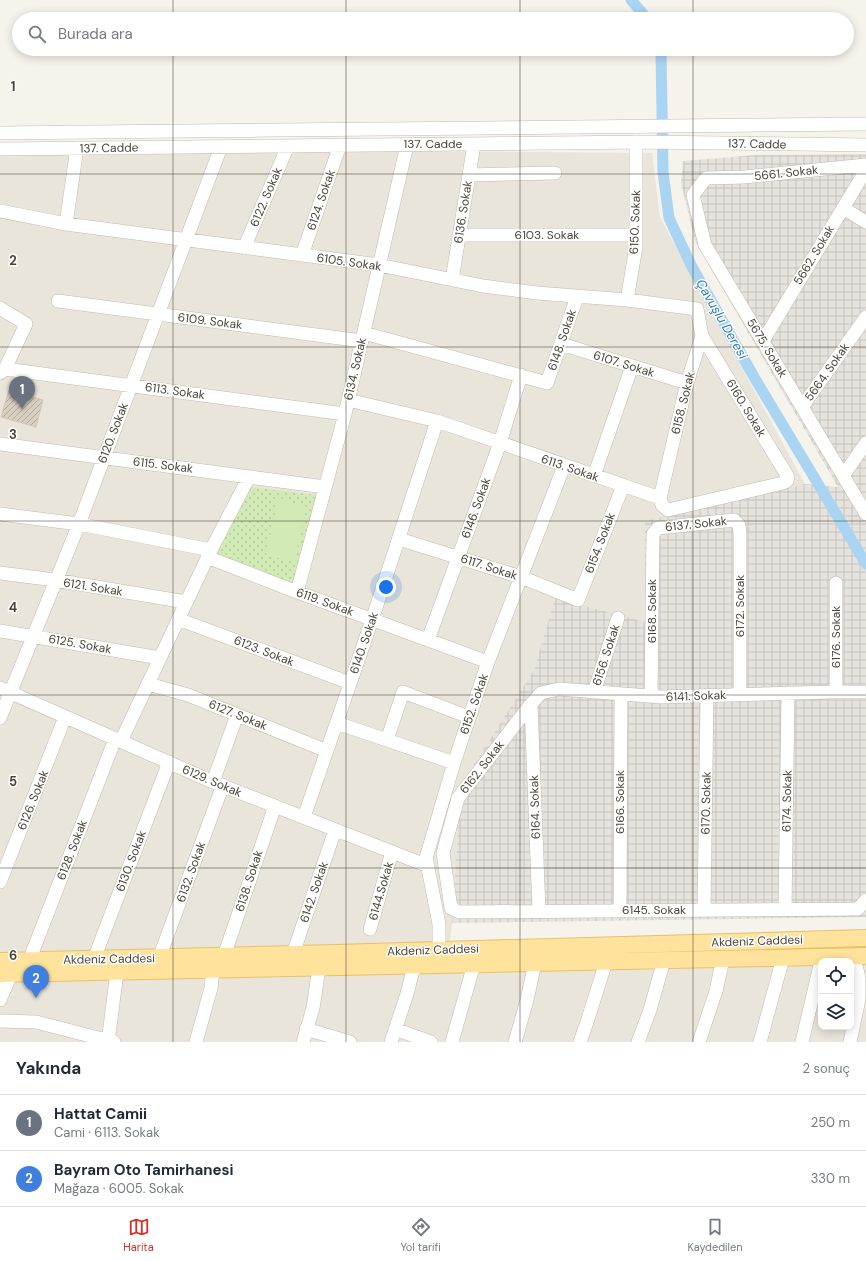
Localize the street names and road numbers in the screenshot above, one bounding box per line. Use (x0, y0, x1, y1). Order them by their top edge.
street label: 137. Cadde (727, 135, 787, 153)
street label: 137. Cadde (404, 136, 463, 152)
street label: 137. Cadde (79, 139, 139, 157)
street label: 5661. Sokak (753, 162, 819, 184)
street label: 6122. Sokak (246, 165, 286, 229)
street label: 6124. Sokak (303, 167, 339, 233)
street label: 6136. Sokak (450, 179, 476, 245)
street label: 6150. Sokak (626, 189, 644, 255)
street label: 5662. Sokak (790, 222, 838, 288)
street label: 6103. Sokak (515, 227, 579, 243)
street label: 6105. Sokak (316, 250, 382, 274)
street label: 6148. Sokak (544, 307, 580, 373)
street label: 6109. Sokak (177, 309, 243, 333)
street label: 5675. Sokak (743, 316, 791, 380)
street label: 6134. Sokak (340, 336, 370, 402)
street label: 5664. Sokak (801, 340, 853, 404)
street label: 6107. Sokak (591, 347, 657, 381)
street label: 6158. Sokak (667, 370, 699, 436)
street label: 6160. Sokak (722, 376, 770, 440)
street label: 6113. Sokak (144, 379, 206, 403)
street label: 6120. Sokak (94, 400, 132, 466)
street label: 6113. Sokak (539, 451, 601, 485)
street label: 6115. Sokak (132, 453, 194, 477)
street label: 6146. Sokak (458, 475, 494, 541)
street label: 6154. Sokak (581, 510, 619, 576)
street label: 6137. Sokak (664, 513, 728, 535)
street label: 6117. Sokak (459, 550, 519, 584)
street label: 6121. Sokak (62, 574, 124, 600)
street label: 6172. Sokak (732, 575, 748, 637)
street label: 6168. Sokak (644, 579, 660, 643)
street label: 6119. Sokak (294, 584, 356, 620)
street label: 6176. Sokak (828, 606, 844, 668)
street label: 6140. Sokak (346, 610, 382, 676)
street label: 6156. Sokak (589, 622, 623, 688)
street label: 6125. Sokak (47, 631, 113, 657)
street label: 6123. Sokak (231, 632, 297, 670)
street label: 6152. Sokak (456, 671, 492, 737)
street label: 6141. Sokak (665, 687, 727, 705)
street label: 6127. Sokak (206, 696, 270, 734)
street label: 6162. Sokak (456, 737, 508, 797)
street label: 6129. Sokak (180, 761, 244, 801)
street label: 6126. Sokak (14, 768, 52, 832)
street label: 6166. Sokak (612, 770, 628, 834)
street label: 6174. Sokak (778, 770, 796, 832)
street label: 6170. Sokak (697, 771, 715, 835)
street label: 6164. Sokak (526, 775, 544, 839)
street label: 6128. Sokak (53, 817, 91, 883)
street label: 6130. Sokak (112, 828, 150, 894)
street label: 6132. Sokak (173, 839, 209, 905)
street label: 6138. Sokak (232, 848, 266, 914)
street label: 6142. Sokak (296, 859, 332, 925)
street label: 6144.Sokak (365, 860, 397, 922)
street label: 6145. Sokak (622, 902, 686, 918)
street label: Akdeniz Caddesi (711, 931, 803, 951)
street label: Akdeniz Caddesi (387, 940, 479, 960)
street label: Akdeniz Caddesi (63, 950, 155, 968)

